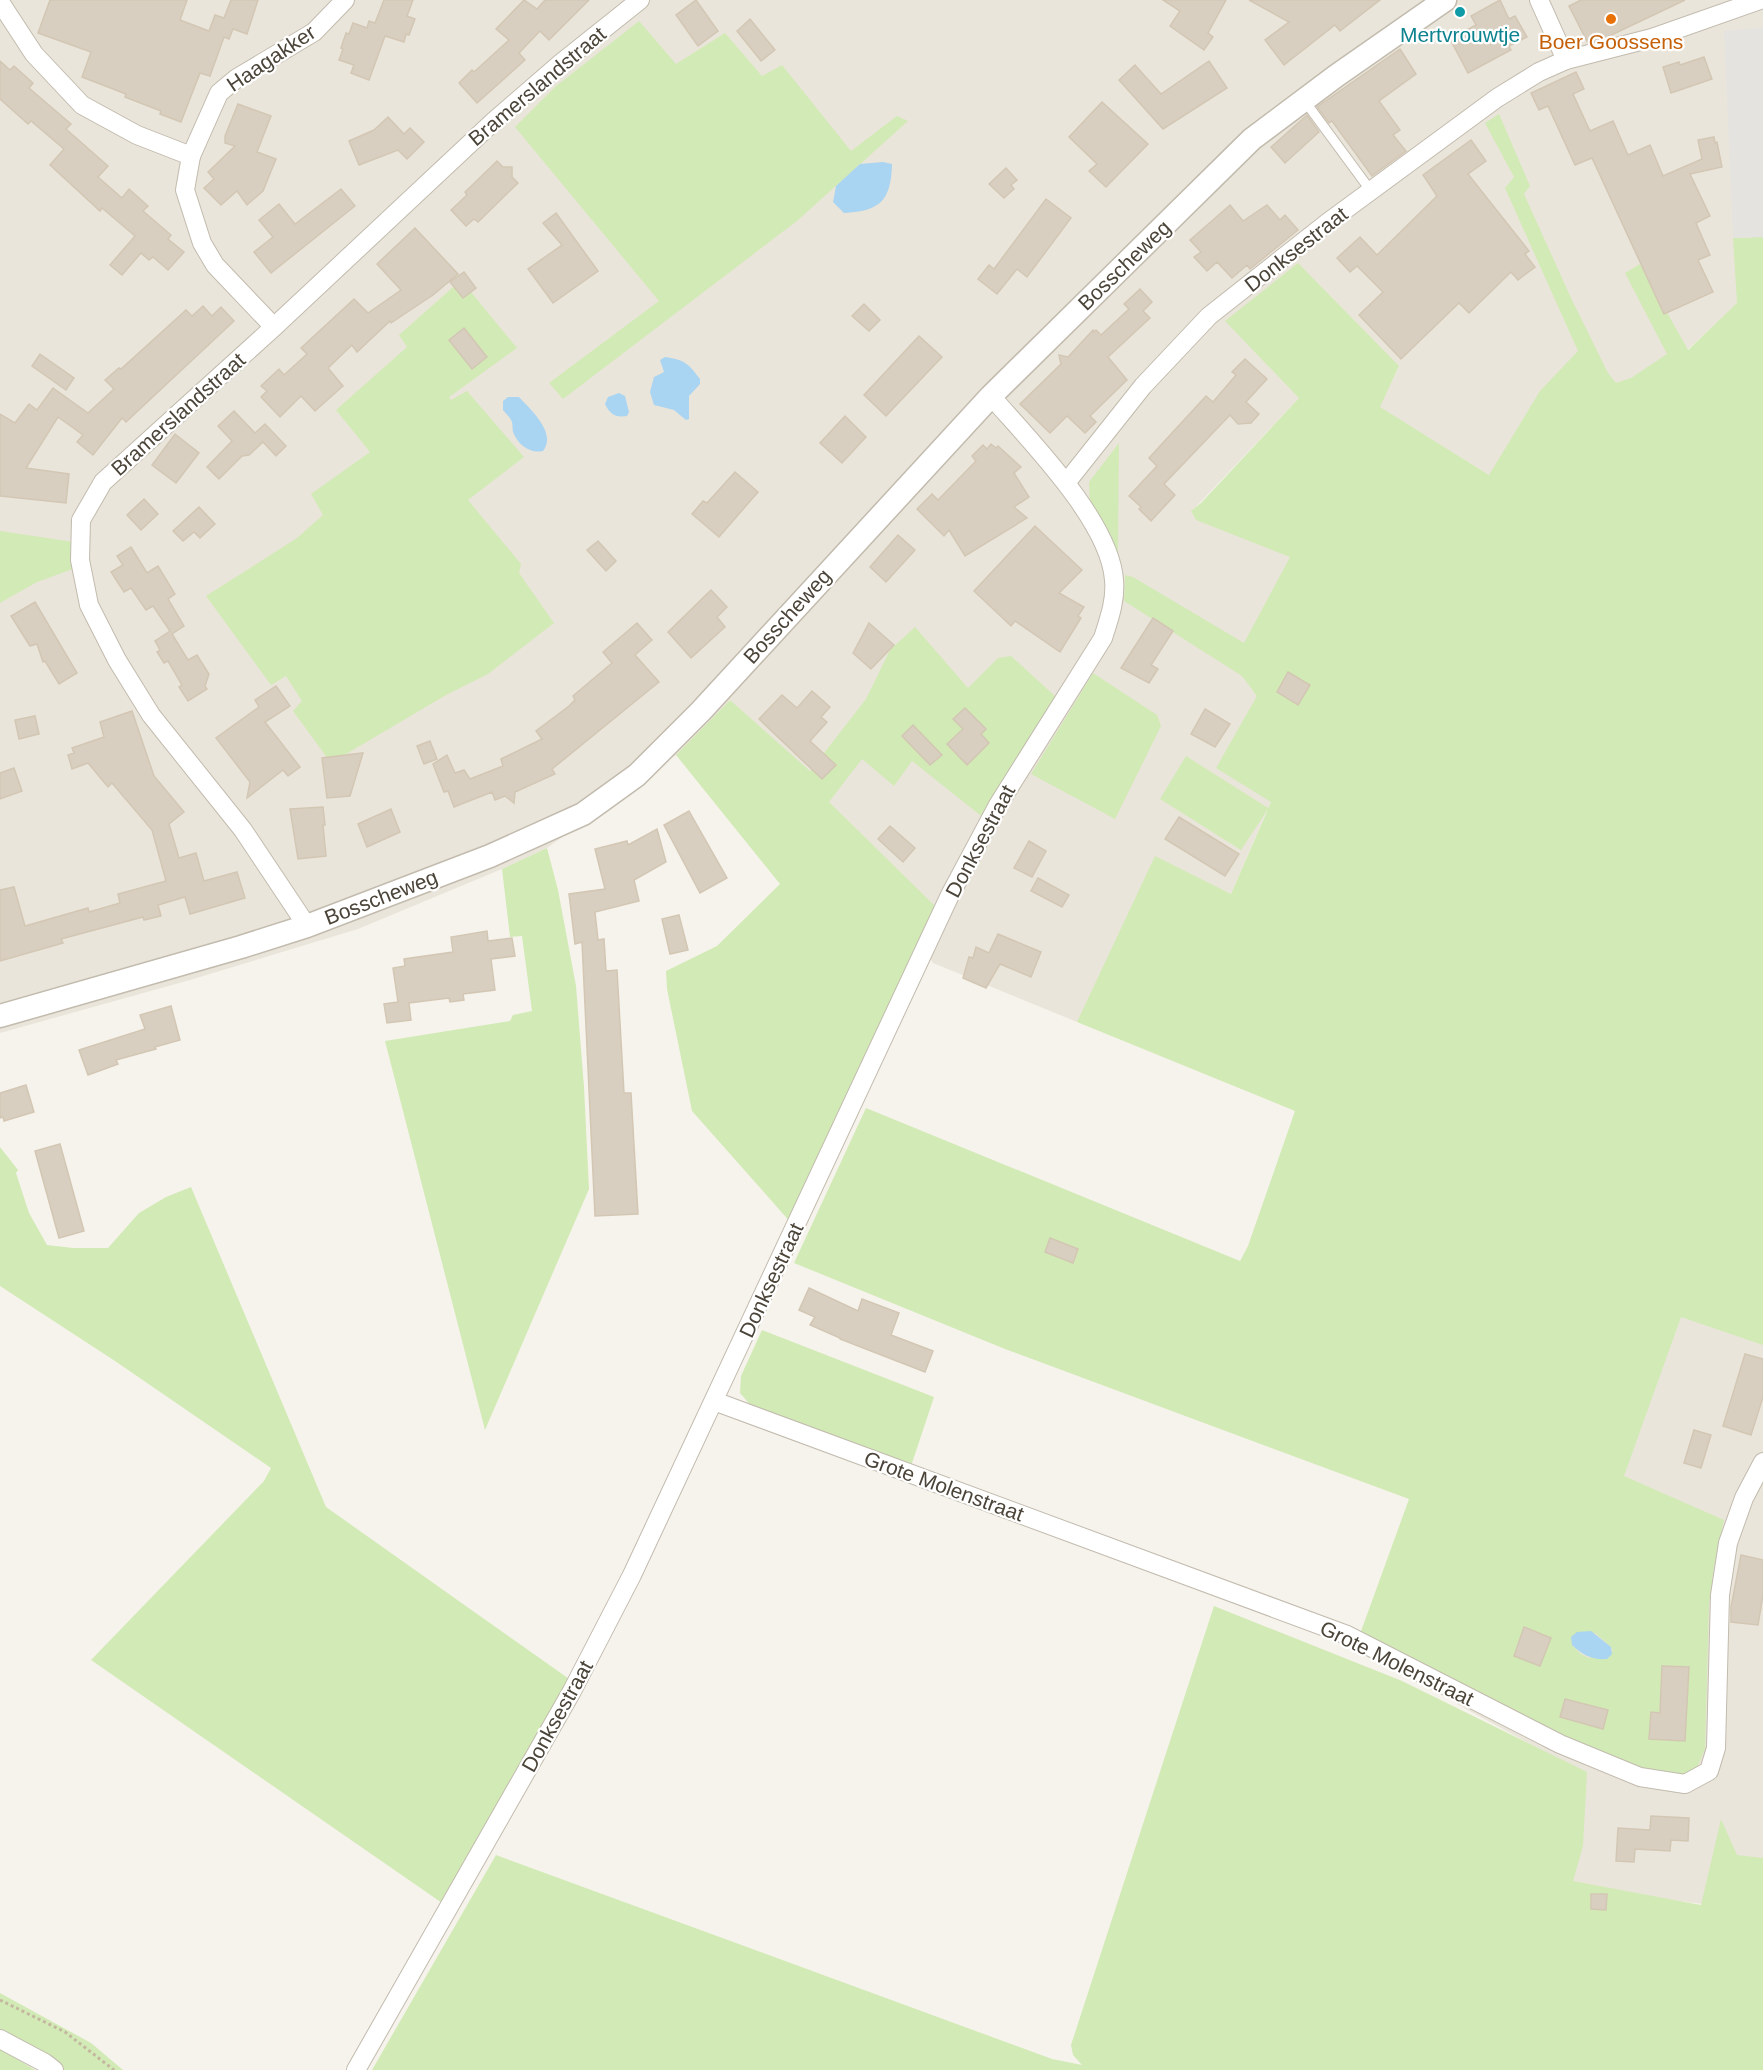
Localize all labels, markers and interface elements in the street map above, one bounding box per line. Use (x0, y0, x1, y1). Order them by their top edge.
marker: Mertvrouwtje (1453, 5, 1467, 19)
marker: Boer Goossens (1604, 12, 1618, 26)
street label: Haagakker (222, 20, 320, 96)
street label: Bramerslandstraat (464, 22, 610, 150)
place label: Mertvrouwtje (1400, 23, 1520, 46)
place label: Boer Goossens (1539, 30, 1683, 53)
street label: Donksestraat (1240, 202, 1352, 296)
street label: Bosscheweg (1073, 215, 1175, 315)
street label: Bramerslandstraat (107, 348, 250, 480)
street label: Bosscheweg (739, 564, 835, 668)
street label: Donksestraat (941, 781, 1019, 901)
street label: Bosscheweg (321, 865, 441, 929)
street label: Donksestraat (734, 1219, 808, 1341)
street label: Grote Molenstraat (861, 1446, 1027, 1526)
street label: Grote Molenstraat (1316, 1616, 1478, 1710)
street label: Donksestraat (517, 1656, 597, 1776)

